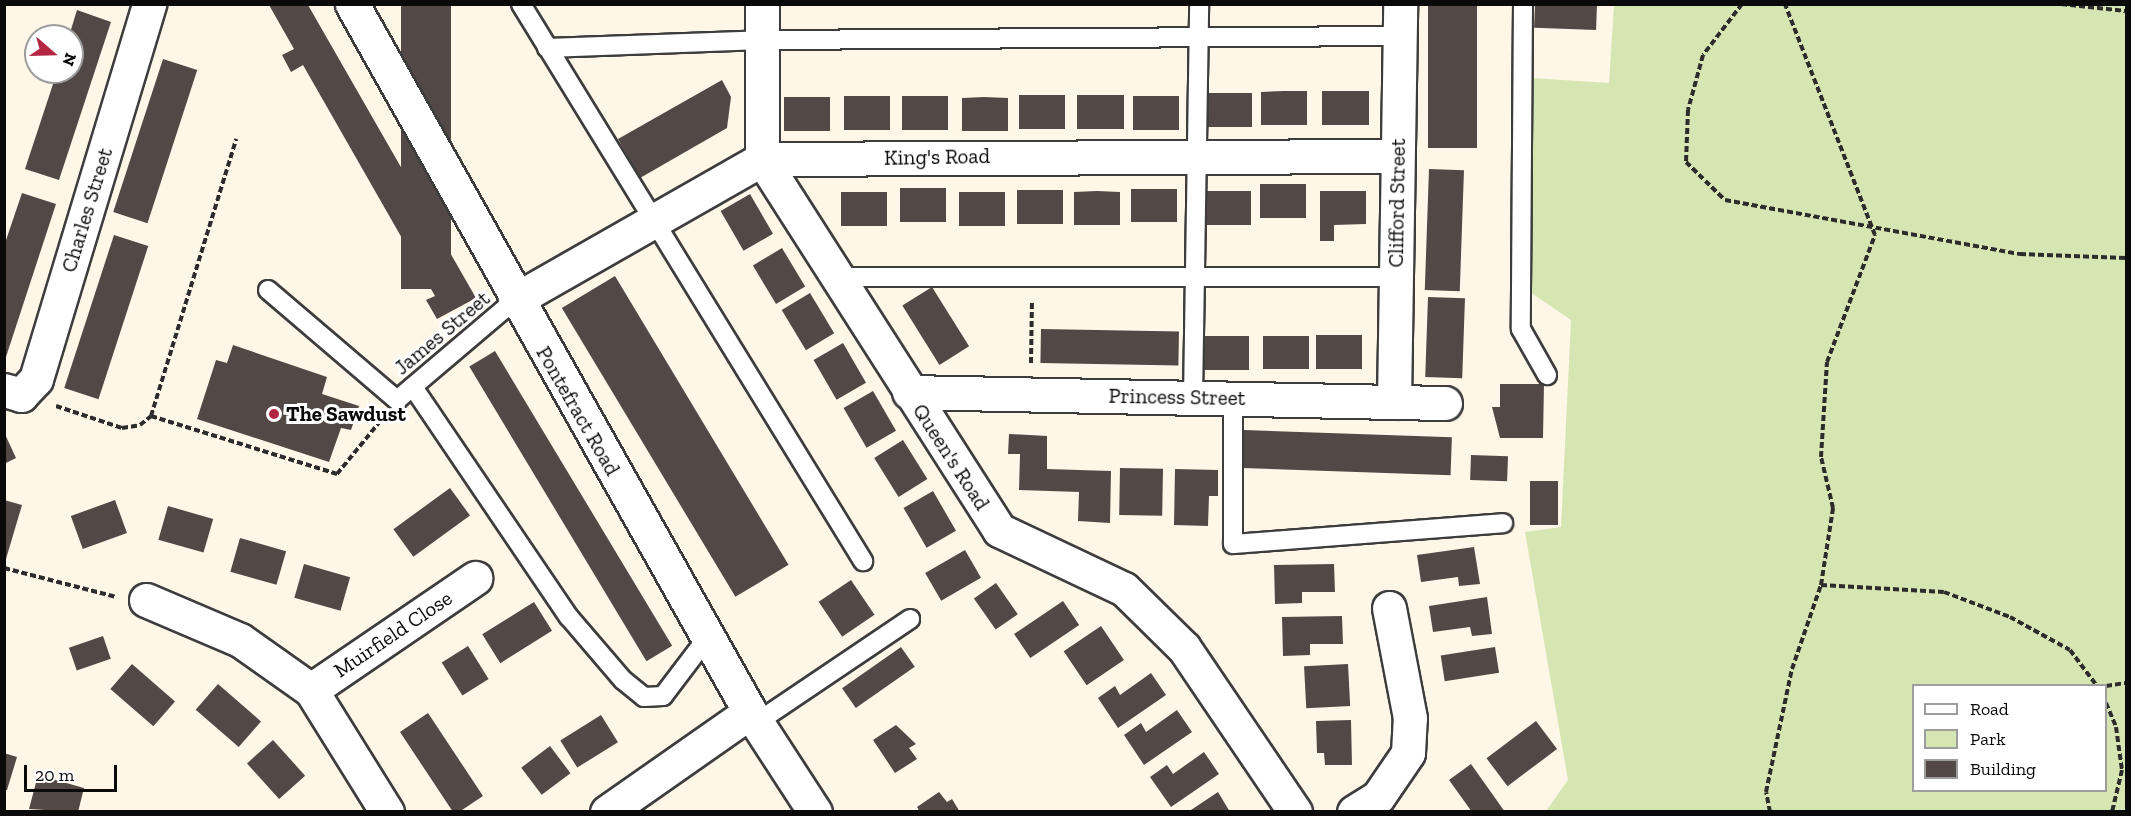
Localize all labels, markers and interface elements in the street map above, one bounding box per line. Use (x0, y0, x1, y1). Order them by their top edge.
north arrow (24, 24, 84, 84)
text: N (58, 51, 81, 69)
street label: Clifford Street (1383, 138, 1411, 268)
street label: King's Road (884, 143, 990, 171)
street label: Charles Street (56, 145, 118, 275)
street label: James Street (389, 286, 495, 380)
street label: Pontefract Road (531, 342, 625, 480)
street label: Princess Street (1108, 383, 1246, 411)
street label: Queen's Road (907, 399, 995, 515)
place label: The Sawdust (286, 401, 406, 427)
marker: The Sawdust (267, 407, 281, 421)
street label: Muirfield Close (329, 585, 457, 683)
legend (1912, 684, 2107, 792)
text: Road (1970, 698, 2009, 720)
text: Park (1970, 728, 2006, 750)
scale bar (27, 753, 120, 791)
text: Building (1970, 758, 2036, 780)
text: 20 m (35, 764, 74, 786)

